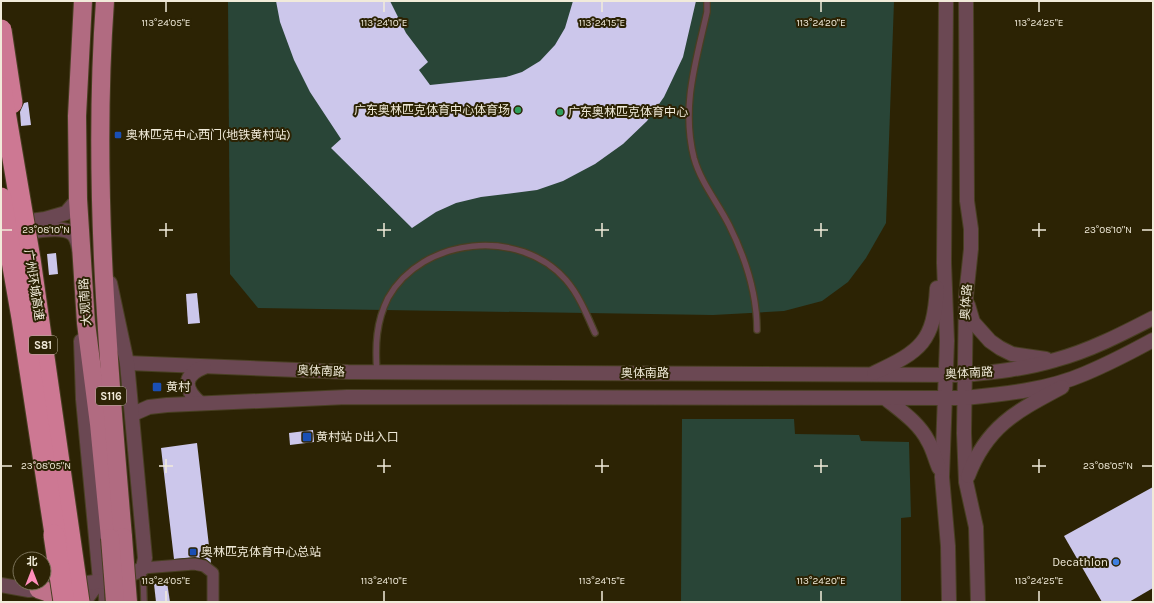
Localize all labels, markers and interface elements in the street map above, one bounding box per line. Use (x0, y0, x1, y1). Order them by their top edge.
text: 113°24'05"E (142, 17, 190, 29)
text: 113°24'10"E (361, 17, 407, 29)
text: 113°24'15"E (579, 17, 625, 29)
text: 113°24'20"E (796, 17, 846, 29)
text: 113°24'25"E (1015, 17, 1063, 29)
place label: 广东奥林匹克体育中心体育场 (354, 103, 510, 117)
marker: 广东奥林匹克体育中心体育场 (513, 105, 523, 115)
place label: 广东奥林匹克体育中心 (568, 105, 688, 119)
marker: 广东奥林匹克体育中心 (555, 107, 565, 117)
place label: 奥林匹克中心西门(地铁黄村站) (126, 128, 291, 142)
marker: 奥林匹克中心西门(地铁黄村站) (113, 130, 123, 140)
text: 23°08'10"N (22, 224, 70, 236)
text: 23°08'10"N (1084, 224, 1132, 236)
street label: 广州环城高速 (21, 248, 47, 322)
street label: 大观南路 (76, 278, 94, 326)
street label: 奥体路 (958, 284, 974, 320)
road number: S81 (29, 336, 57, 354)
street label: 奥体南路 (297, 363, 345, 379)
street label: 奥体南路 (945, 365, 993, 381)
street label: 奥体南路 (621, 366, 669, 380)
place label: 黄村 (166, 380, 191, 394)
marker: 黄村 (151, 381, 163, 393)
road number: S116 (96, 387, 126, 405)
place label: 黄村站 D出入口 (316, 430, 399, 444)
marker: 黄村站 D出入口 (301, 431, 313, 443)
text: 23°08'05"N (21, 460, 71, 472)
text: 23°08'05"N (1083, 460, 1133, 472)
place label: 奥林匹克体育中心总站 (201, 545, 321, 559)
marker: 奥林匹克体育中心总站 (188, 547, 198, 557)
north arrow (12, 551, 52, 591)
text: 北 (27, 555, 38, 568)
place label: Decathlon (1052, 555, 1108, 569)
marker: Decathlon (1111, 557, 1121, 567)
text: 113°24'05"E (142, 575, 190, 587)
text: 113°24'10"E (361, 575, 407, 587)
text: 113°24'15"E (579, 575, 625, 587)
text: 113°24'20"E (796, 575, 846, 587)
text: 113°24'25"E (1015, 575, 1063, 587)

